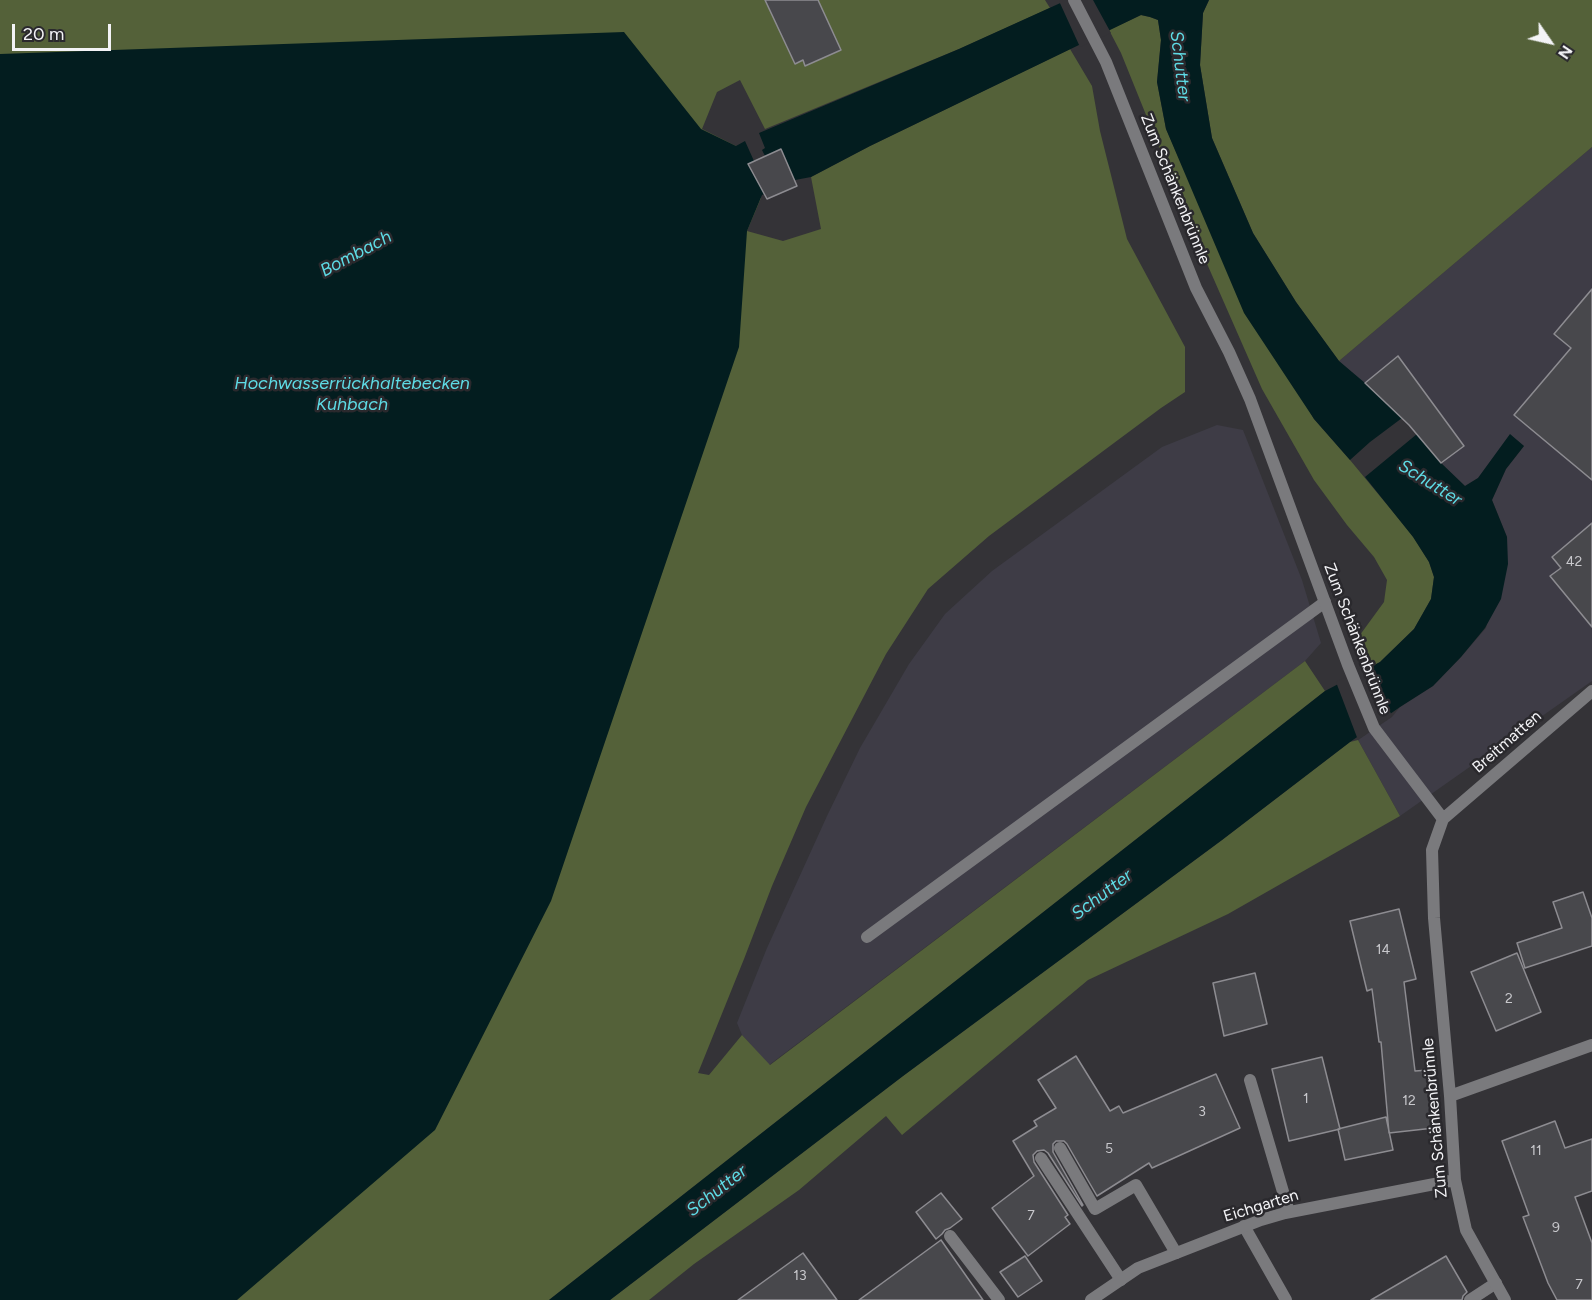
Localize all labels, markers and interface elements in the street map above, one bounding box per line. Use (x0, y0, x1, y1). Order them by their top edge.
scale bar (15, 12, 114, 50)
north arrow (1520, 12, 1580, 72)
text: 20 m (23, 23, 64, 45)
water label: Schutter (1165, 30, 1195, 102)
text: N (1554, 42, 1577, 63)
street label: Zum Schänkenbrünnle (1136, 111, 1214, 267)
water label: Bombach (317, 226, 395, 282)
water label: Hochwasserrückhaltebecken Kuhbach (234, 373, 470, 416)
water label: Schutter (1394, 455, 1466, 511)
house number: 42 (1566, 554, 1582, 570)
street label: Zum Schänkenbrünnle (1319, 561, 1395, 717)
street label: Breitmatten (1469, 707, 1545, 777)
water label: Schutter (1067, 865, 1137, 925)
house number: 14 (1376, 942, 1390, 958)
house number: 2 (1505, 991, 1513, 1007)
street label: Zum Schänkenbrünnle (1418, 1037, 1452, 1199)
house number: 1 (1303, 1091, 1309, 1107)
house number: 12 (1402, 1093, 1416, 1109)
house number: 3 (1198, 1104, 1206, 1120)
house number: 5 (1105, 1141, 1113, 1157)
house number: 11 (1530, 1143, 1542, 1159)
water label: Schutter (682, 1161, 752, 1221)
street label: Eichgarten (1221, 1186, 1301, 1226)
house number: 7 (1027, 1208, 1035, 1224)
house number: 9 (1552, 1220, 1560, 1236)
house number: 13 (793, 1268, 807, 1284)
house number: 7 (1575, 1277, 1583, 1293)

